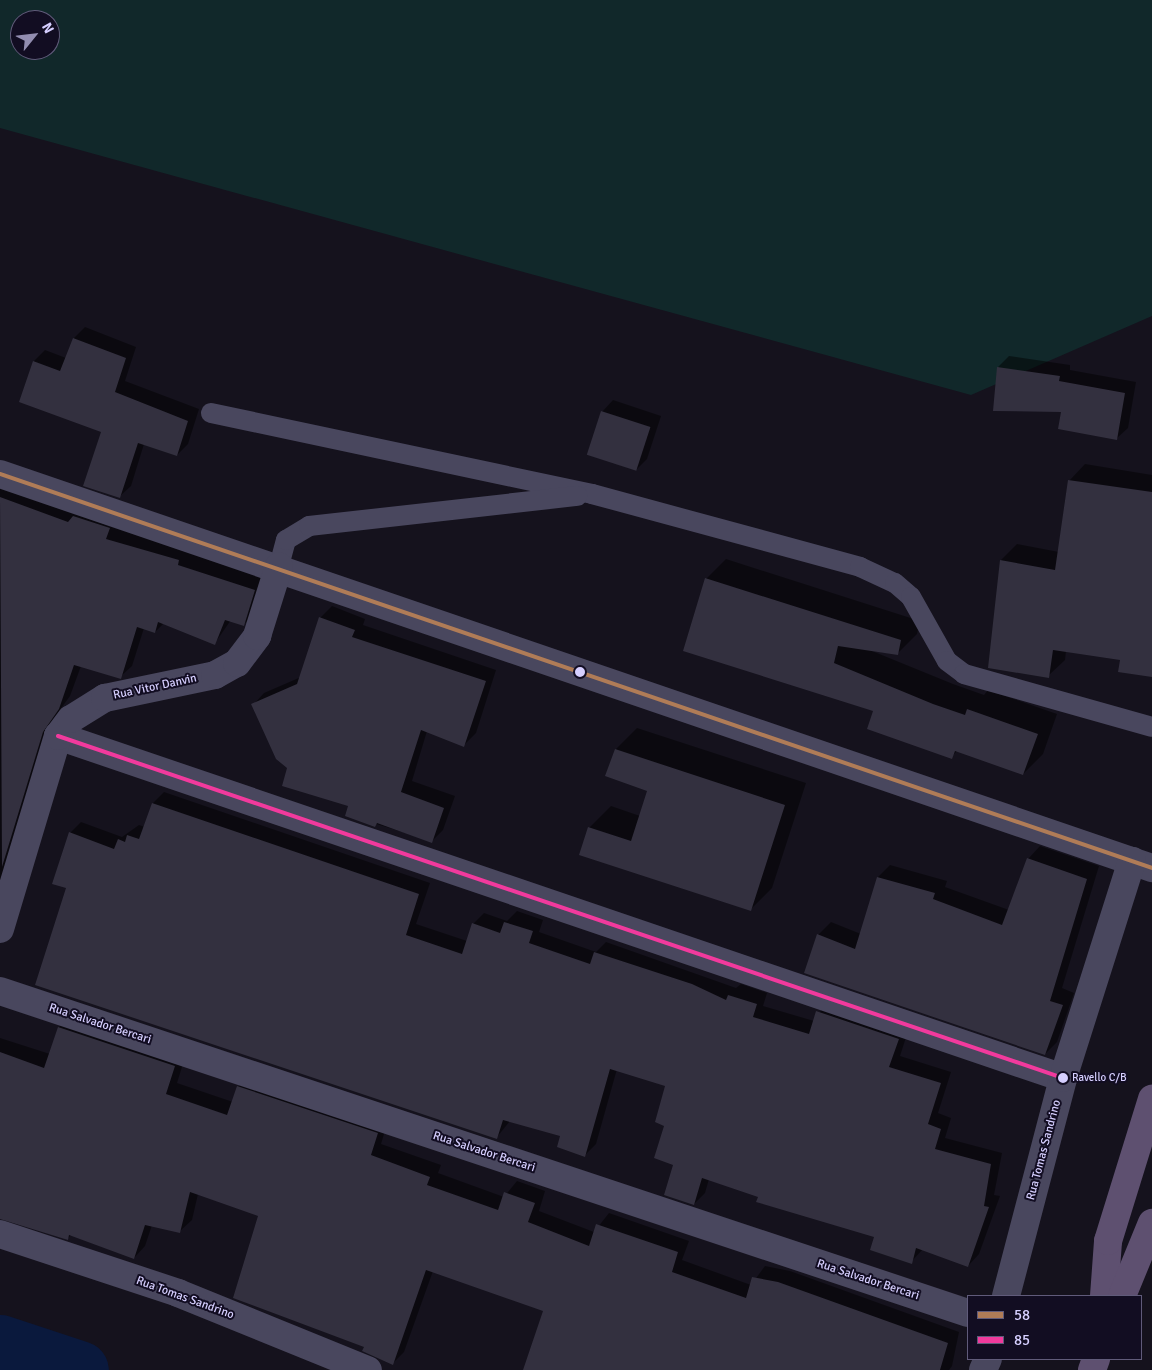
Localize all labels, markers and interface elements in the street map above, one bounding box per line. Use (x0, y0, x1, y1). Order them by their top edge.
north arrow (10, 10, 60, 60)
text: N (38, 20, 57, 36)
unlabelled marker (575, 667, 585, 677)
street label: Rua Vitor Danvin (112, 671, 198, 703)
street label: Rua Salvador Bercari (47, 1001, 153, 1047)
place label: Ravello C/B (1072, 1071, 1127, 1085)
marker: Ravello C/B (1058, 1073, 1068, 1083)
street label: Rua Tomas Sandrino (1024, 1098, 1064, 1202)
street label: Rua Salvador Bercari (431, 1129, 537, 1175)
street label: Rua Salvador Bercari (815, 1257, 921, 1303)
street label: Rua Tomas Sandrino (134, 1274, 236, 1322)
legend (967, 1295, 1142, 1360)
text: 58 (1014, 1306, 1030, 1324)
text: 85 (1014, 1331, 1030, 1349)

